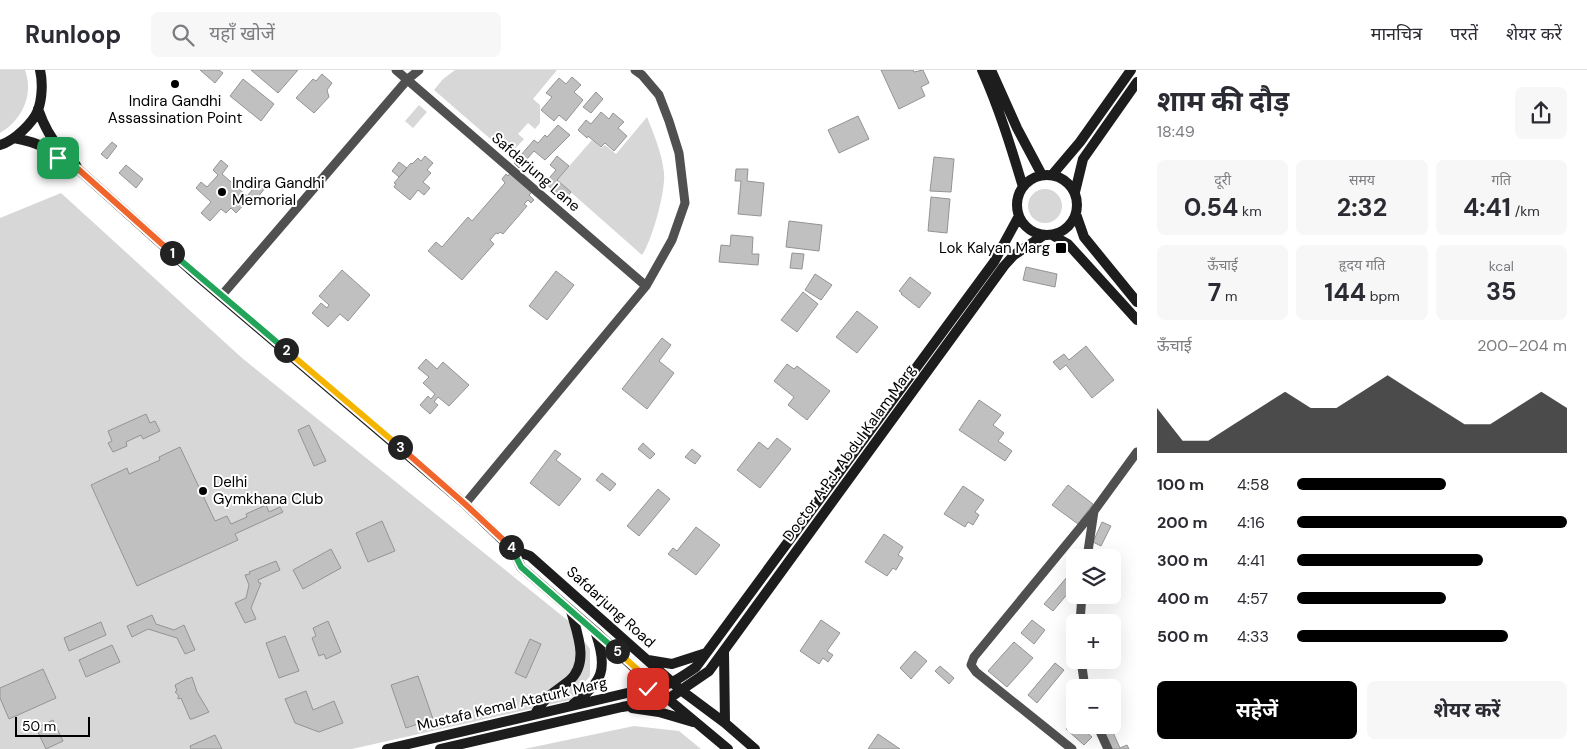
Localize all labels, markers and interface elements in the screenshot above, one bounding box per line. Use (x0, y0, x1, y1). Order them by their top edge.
search box (151, 12, 501, 57)
text: Runloop (25, 19, 121, 50)
icon: search (169, 21, 197, 49)
text: यहाँ खोजें (209, 21, 275, 46)
text: मानचित्र (1371, 22, 1422, 46)
text: परतें (1450, 22, 1478, 46)
text: शेयर करें (1506, 22, 1562, 46)
marker: Indira Gandhi Assassination Point (169, 78, 181, 90)
text: शाम की दौड़ (1157, 83, 1289, 120)
button: share (1515, 87, 1567, 139)
place label: Indira Gandhi Assassination Point (108, 91, 242, 128)
text: 18:49 (1157, 121, 1195, 142)
street label: Safdarjung Lane (487, 128, 585, 216)
pin (37, 137, 79, 179)
icon: arrive (44, 144, 72, 172)
text: दूरी (1214, 171, 1231, 189)
text: समय (1349, 171, 1375, 189)
text: गति (1492, 171, 1511, 189)
place label: Indira Gandhi Memorial (232, 173, 325, 210)
marker: Indira Gandhi Memorial (216, 186, 228, 198)
text: 0.54 (1184, 191, 1238, 224)
text: 2:32 (1337, 191, 1387, 224)
text: 4:41 (1463, 191, 1511, 224)
text: km (1238, 202, 1262, 220)
text: /km (1511, 202, 1540, 220)
place label: Lok Kalyan Marg (939, 238, 1050, 258)
pin: 1 (160, 240, 184, 266)
marker: Lok Kalyan Marg (1054, 241, 1068, 255)
text: 1 (170, 244, 175, 262)
text: ऊँचाई (1207, 256, 1238, 274)
text: हृदय गति (1339, 256, 1385, 274)
text: kcal (1489, 257, 1514, 275)
text: 35 (1486, 275, 1517, 308)
text: 7 (1208, 276, 1221, 309)
text: 144 (1324, 276, 1366, 309)
text: m (1221, 287, 1237, 305)
text: bpm (1366, 287, 1400, 305)
text: ऊँचाई (1157, 335, 1192, 356)
text: 200–204 m (1477, 335, 1567, 356)
pin: 2 (274, 338, 298, 362)
text: 2 (282, 341, 291, 359)
street label: Doctor A.P.J. Abdul Kalam Marg (778, 361, 920, 545)
pin: 3 (388, 434, 412, 460)
text: 3 (396, 438, 405, 456)
place label: Delhi Gymkhana Club (213, 472, 323, 509)
text: 100 m (1157, 474, 1204, 495)
text: 4:58 (1237, 474, 1269, 495)
marker: Delhi Gymkhana Club (197, 485, 209, 497)
text: 200 m (1157, 512, 1208, 533)
text: 4:16 (1237, 512, 1265, 533)
pin: 4 (498, 534, 524, 560)
text: 4 (507, 538, 516, 556)
map controls (1066, 549, 1121, 734)
button: layers (1066, 549, 1121, 604)
text: 300 m (1157, 550, 1208, 571)
text: 4:41 (1237, 550, 1265, 571)
street label: Safdarjung Road (562, 562, 660, 652)
text: 400 m (1157, 588, 1209, 609)
text: 4:57 (1237, 588, 1268, 609)
button: + (1066, 614, 1121, 669)
text: 500 m (1157, 626, 1208, 647)
text: 4:33 (1237, 626, 1269, 647)
pin: 5 (604, 638, 630, 664)
text: 5 (613, 642, 622, 660)
pin (627, 668, 669, 710)
street label: Mustafa Kemal Ataturk Marg (415, 672, 609, 736)
icon: check (634, 675, 662, 703)
button: − (1066, 679, 1121, 734)
button: सहेजें (1157, 681, 1357, 739)
button: शेयर करें (1367, 681, 1567, 739)
scale bar (15, 714, 90, 737)
text: 50 m (22, 717, 56, 735)

